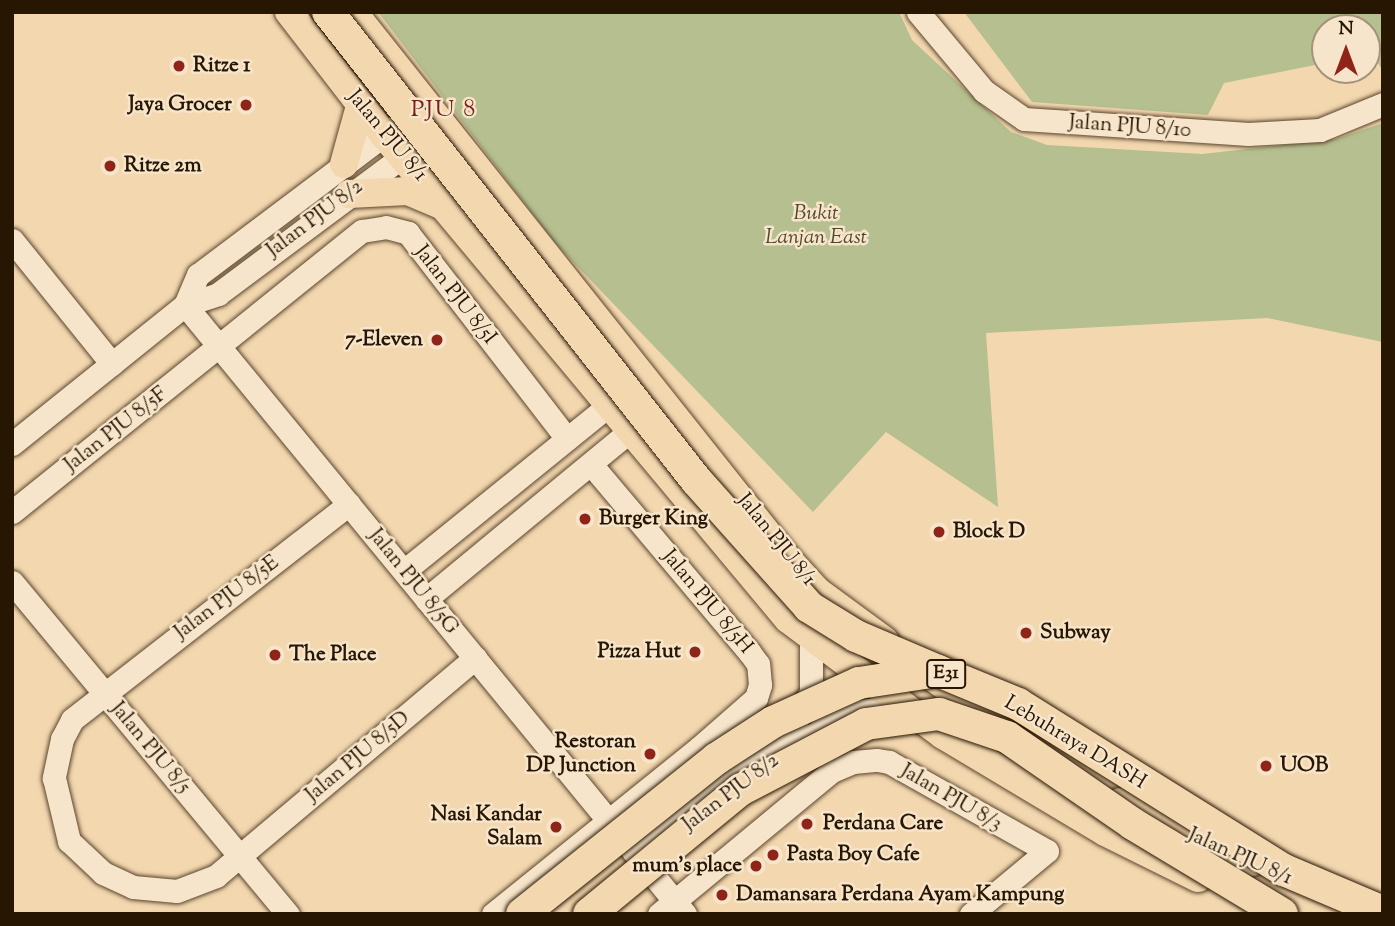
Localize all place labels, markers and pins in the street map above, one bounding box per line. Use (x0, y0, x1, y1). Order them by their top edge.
place label: Ritze 1 (193, 53, 250, 79)
marker: Ritze 1 (171, 58, 187, 74)
place label: Jaya Grocer (128, 92, 232, 118)
marker: Jaya Grocer (238, 97, 254, 113)
place label: Ritze 2m (124, 153, 202, 179)
marker: Ritze 2m (102, 158, 118, 174)
place label: 7-Eleven (345, 327, 423, 353)
marker: 7-Eleven (429, 332, 445, 348)
place label: Burger King (599, 506, 708, 532)
marker: Burger King (577, 511, 593, 527)
place label: Block D (953, 519, 1025, 545)
marker: Block D (931, 524, 947, 540)
place label: Subway (1040, 620, 1111, 646)
marker: Subway (1018, 625, 1034, 641)
place label: Pizza Hut (598, 639, 681, 665)
place label: The Place (289, 642, 377, 668)
marker: Pizza Hut (687, 644, 703, 660)
marker: The Place (267, 647, 283, 663)
place label: Restoran DP Junction (526, 729, 636, 779)
marker: Restoran DP Junction (642, 746, 658, 762)
place label: UOB (1280, 753, 1328, 779)
marker: UOB (1258, 758, 1274, 774)
place label: Nasi Kandar Salam (431, 802, 542, 852)
place label: Perdana Care (823, 811, 943, 837)
marker: Perdana Care (797, 814, 817, 834)
marker: Nasi Kandar Salam (548, 819, 564, 835)
place label: Pasta Boy Cafe (787, 842, 920, 868)
marker: Pasta Boy Cafe (765, 847, 781, 863)
place label: mum's place (632, 853, 742, 879)
marker: mum's place (748, 858, 764, 874)
place label: Damansara Perdana Ayam Kampung (736, 882, 1064, 908)
marker: Damansara Perdana Ayam Kampung (714, 887, 730, 903)

